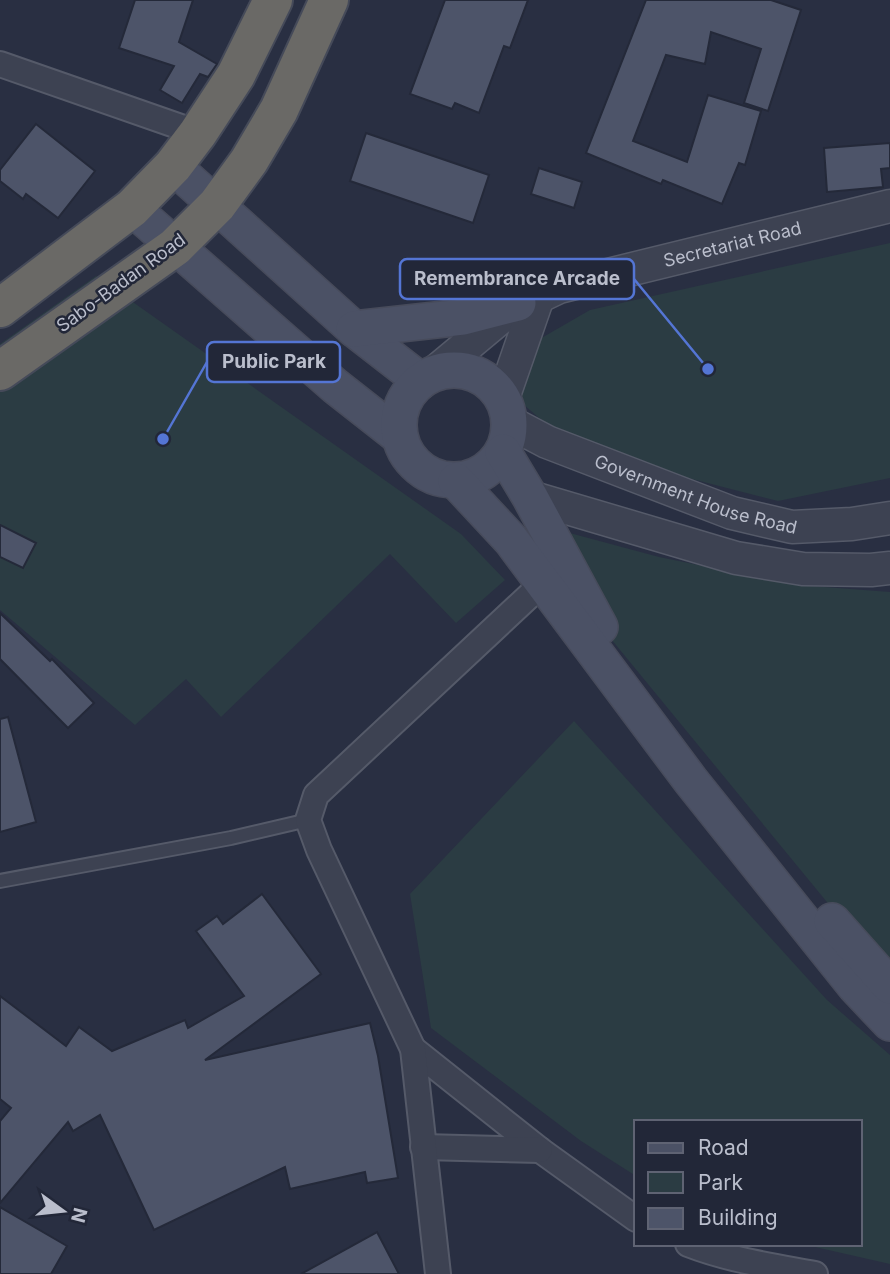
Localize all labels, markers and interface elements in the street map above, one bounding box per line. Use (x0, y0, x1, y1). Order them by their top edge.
street label: Secretariat Road (661, 217, 803, 271)
street label: Sabo-Badan Road (52, 229, 189, 336)
callout: Remembrance Arcade (400, 259, 634, 299)
text: Remembrance Arcade (414, 267, 620, 290)
callout: Public Park (207, 342, 340, 382)
text: Public Park (222, 350, 326, 373)
street label: Government House Road (592, 450, 799, 538)
legend (634, 1120, 862, 1246)
text: Road (698, 1135, 749, 1160)
text: Park (698, 1170, 743, 1195)
north arrow (28, 1176, 98, 1246)
text: N (66, 1205, 92, 1225)
text: Building (698, 1205, 778, 1230)

